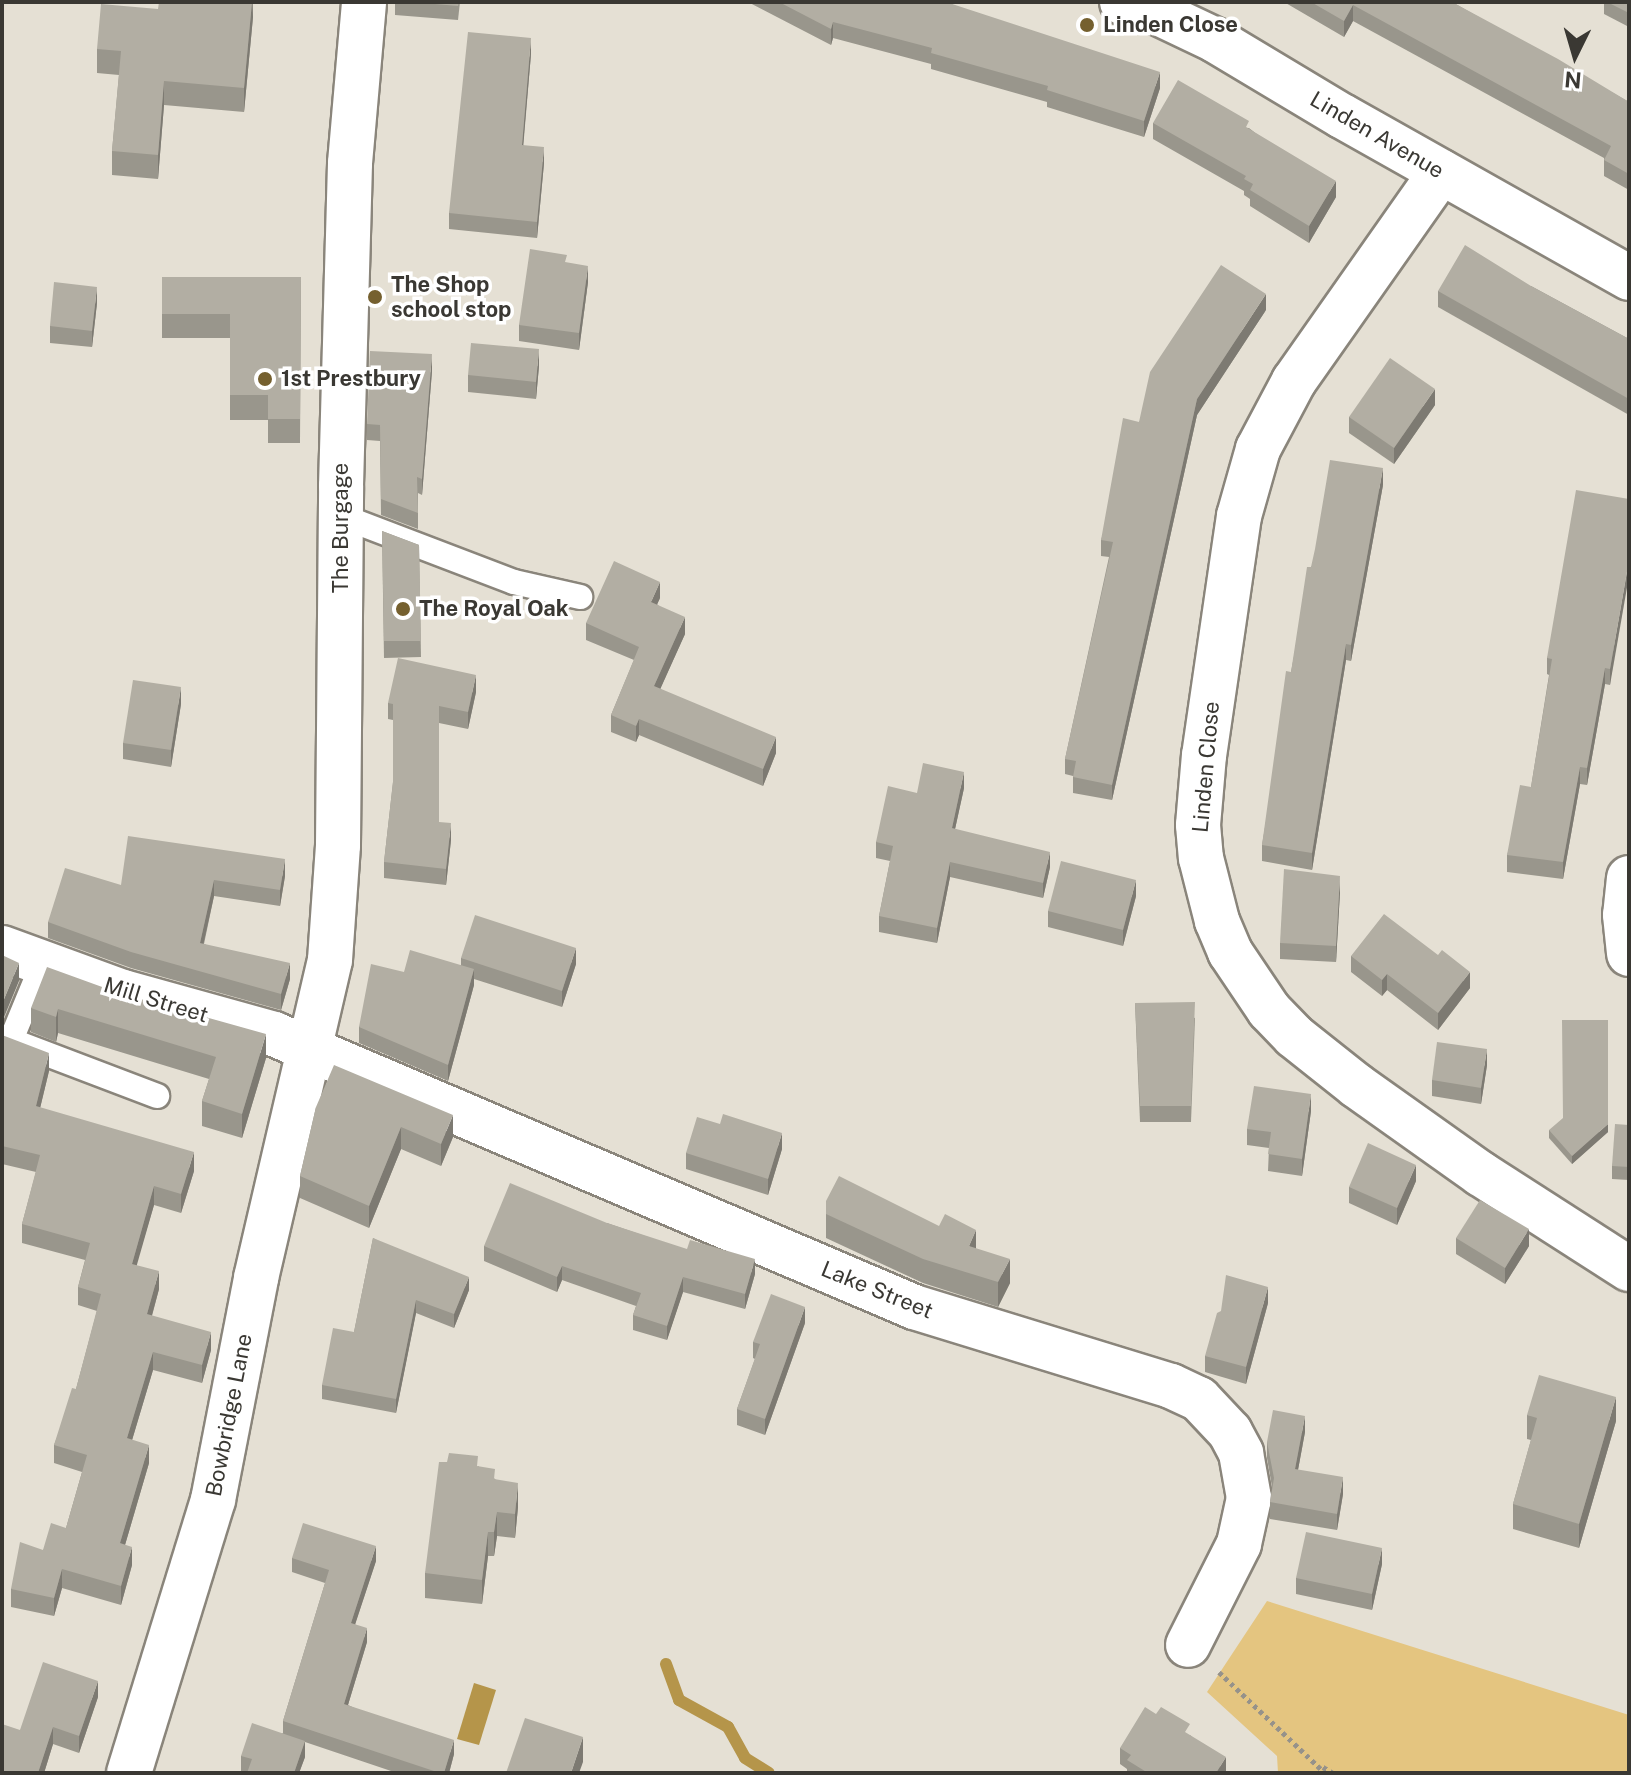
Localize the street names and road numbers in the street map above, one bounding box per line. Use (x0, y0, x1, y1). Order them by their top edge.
street label: Linden Avenue (1305, 86, 1449, 184)
street label: The Burgage (328, 463, 354, 593)
street label: Linden Close (1187, 700, 1225, 834)
street label: Mill Street (101, 972, 211, 1028)
street label: Lake Street (817, 1256, 937, 1324)
street label: Bowbridge Lane (200, 1331, 258, 1499)

